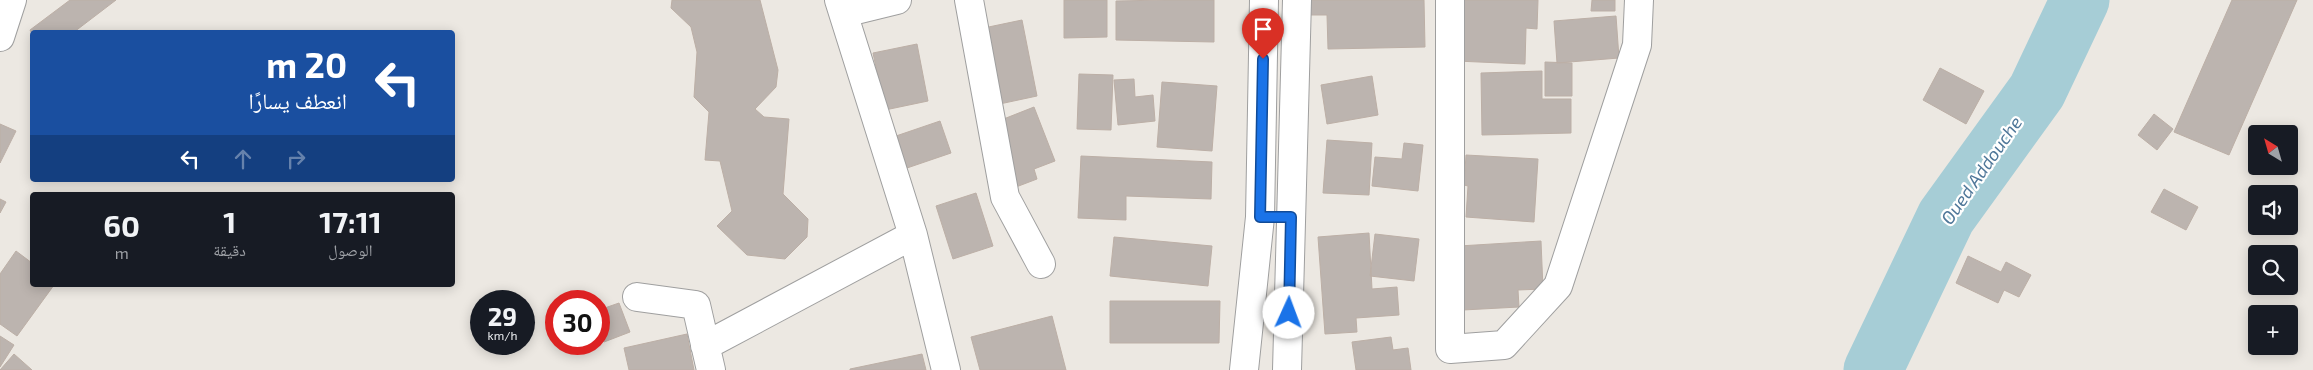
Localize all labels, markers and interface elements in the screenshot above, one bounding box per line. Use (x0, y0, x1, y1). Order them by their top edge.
pin (1242, 8, 1284, 59)
icon: arrive (1249, 15, 1277, 43)
text: 20 m (266, 43, 347, 85)
icon: left (365, 50, 430, 115)
text: انعطف يسارًا (248, 87, 347, 113)
water label: Oued Addouche (1936, 112, 2027, 228)
north arrow (2248, 125, 2298, 175)
map controls (2248, 125, 2298, 355)
icon: left (176, 145, 204, 173)
icon: ahead (229, 145, 257, 173)
icon: right (282, 145, 310, 173)
button: sound (2248, 185, 2298, 235)
text: 1 (223, 203, 236, 239)
text: 17:11 (319, 203, 382, 239)
text: 60 (103, 207, 140, 243)
text: دقيقة (213, 240, 246, 259)
text: الوصول (328, 240, 373, 259)
text: m (115, 243, 129, 262)
button: search (2248, 245, 2298, 295)
position arrow (1262, 286, 1314, 338)
speed limit sign: 30 (545, 290, 610, 355)
text: 29 (488, 301, 517, 331)
button: + (2248, 305, 2298, 355)
text: km/h (488, 328, 517, 342)

